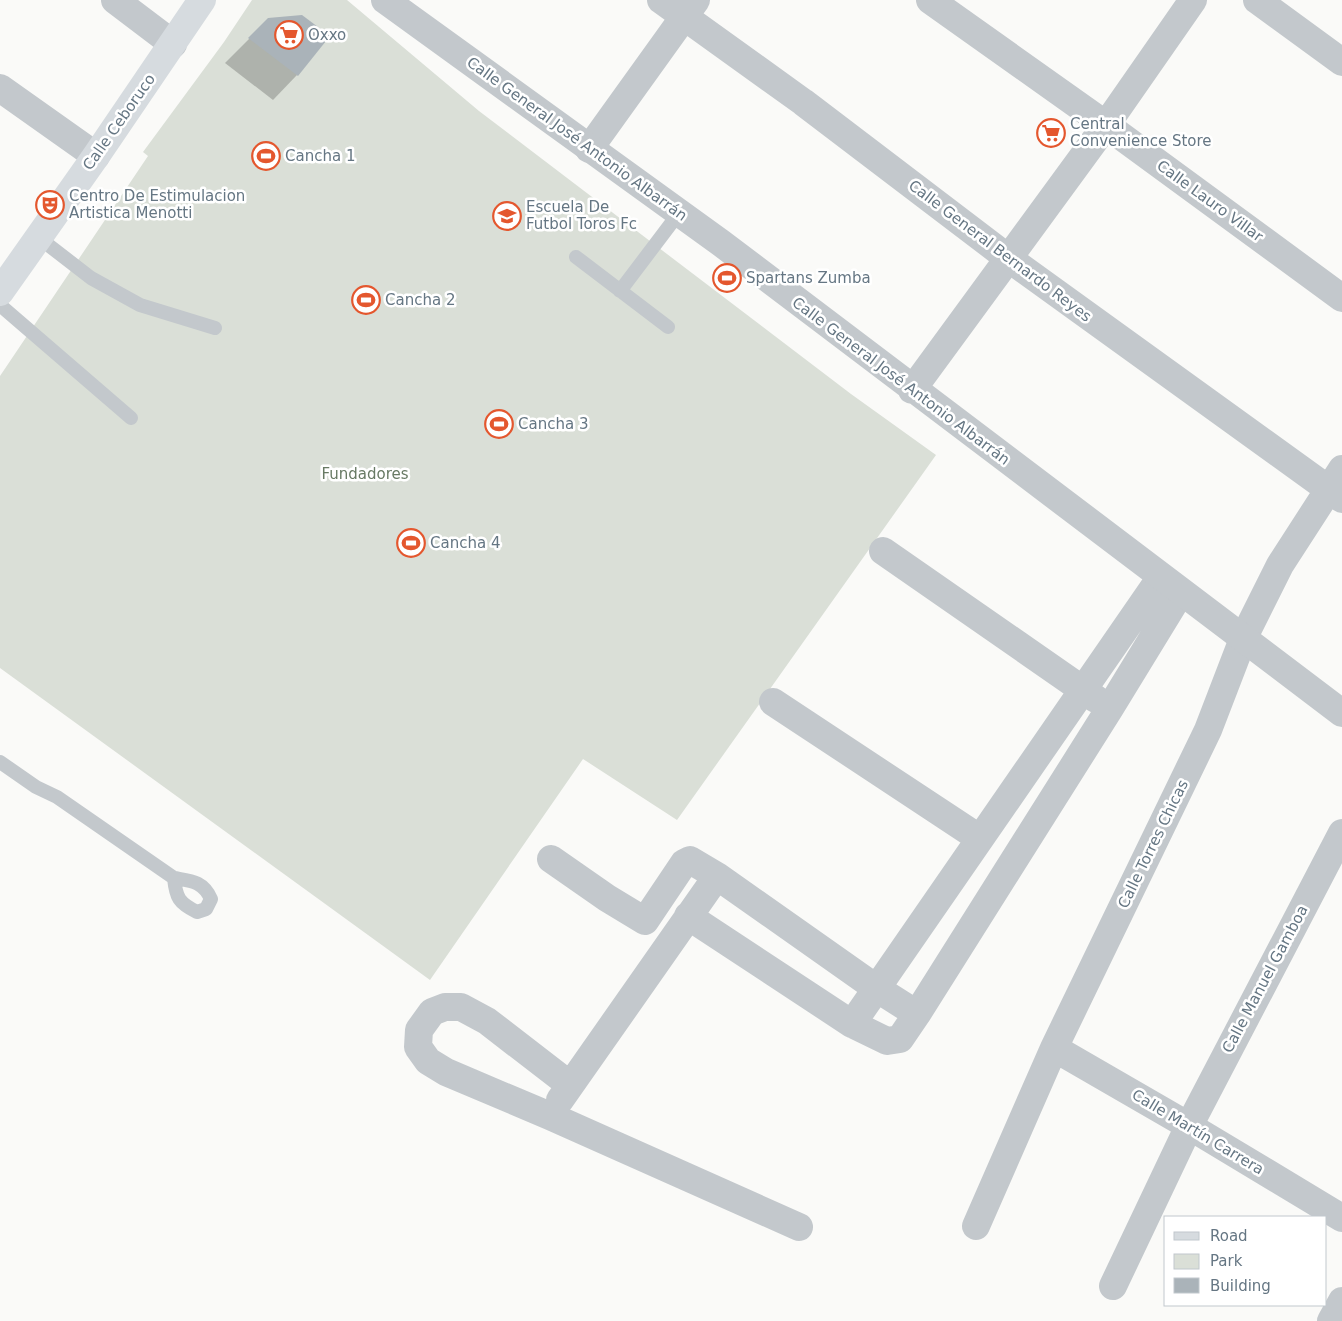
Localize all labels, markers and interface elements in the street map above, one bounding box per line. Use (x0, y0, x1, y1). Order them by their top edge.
supermarket icon: Oxxo (274, 20, 304, 50)
place label: Oxxo (308, 26, 346, 44)
street label: Calle General José Antonio Albarrán (463, 53, 691, 225)
street label: Calle Ceboruco (79, 70, 159, 174)
place label: Central Convenience Store (1070, 115, 1212, 150)
supermarket icon: Central Convenience Store (1036, 118, 1066, 148)
sports icon: Cancha 1 (251, 141, 281, 171)
place label: Cancha 1 (285, 147, 355, 165)
street label: Calle Lauro Villar (1153, 157, 1267, 246)
street label: Calle General Bernardo Reyes (905, 176, 1095, 326)
place label: Centro De Estimulacion Artistica Menotti (69, 187, 245, 222)
theatre icon: Centro De Estimulacion Artistica Menotti (35, 190, 65, 220)
place label: Escuela De Futbol Toros Fc (526, 198, 637, 233)
school or university icon: Escuela De Futbol Toros Fc (492, 201, 522, 231)
sports icon: Spartans Zumba (712, 263, 742, 293)
place label: Spartans Zumba (746, 269, 871, 287)
sports icon: Cancha 2 (351, 285, 381, 315)
place label: Cancha 2 (385, 291, 455, 309)
street label: Calle General José Antonio Albarrán (789, 293, 1013, 469)
sports icon: Cancha 3 (484, 409, 514, 439)
place label: Cancha 3 (518, 415, 588, 433)
park label: Fundadores (321, 465, 409, 483)
sports icon: Cancha 4 (396, 528, 426, 558)
place label: Cancha 4 (430, 534, 500, 552)
street label: Calle Torres Chicas (1114, 777, 1192, 911)
street label: Calle Manuel Gamboa (1218, 902, 1312, 1056)
street label: Calle Martín Carrera (1129, 1085, 1267, 1179)
legend (1164, 1216, 1327, 1306)
text: Road (1210, 1227, 1248, 1245)
text: Park (1210, 1252, 1243, 1270)
text: Building (1210, 1277, 1271, 1295)

